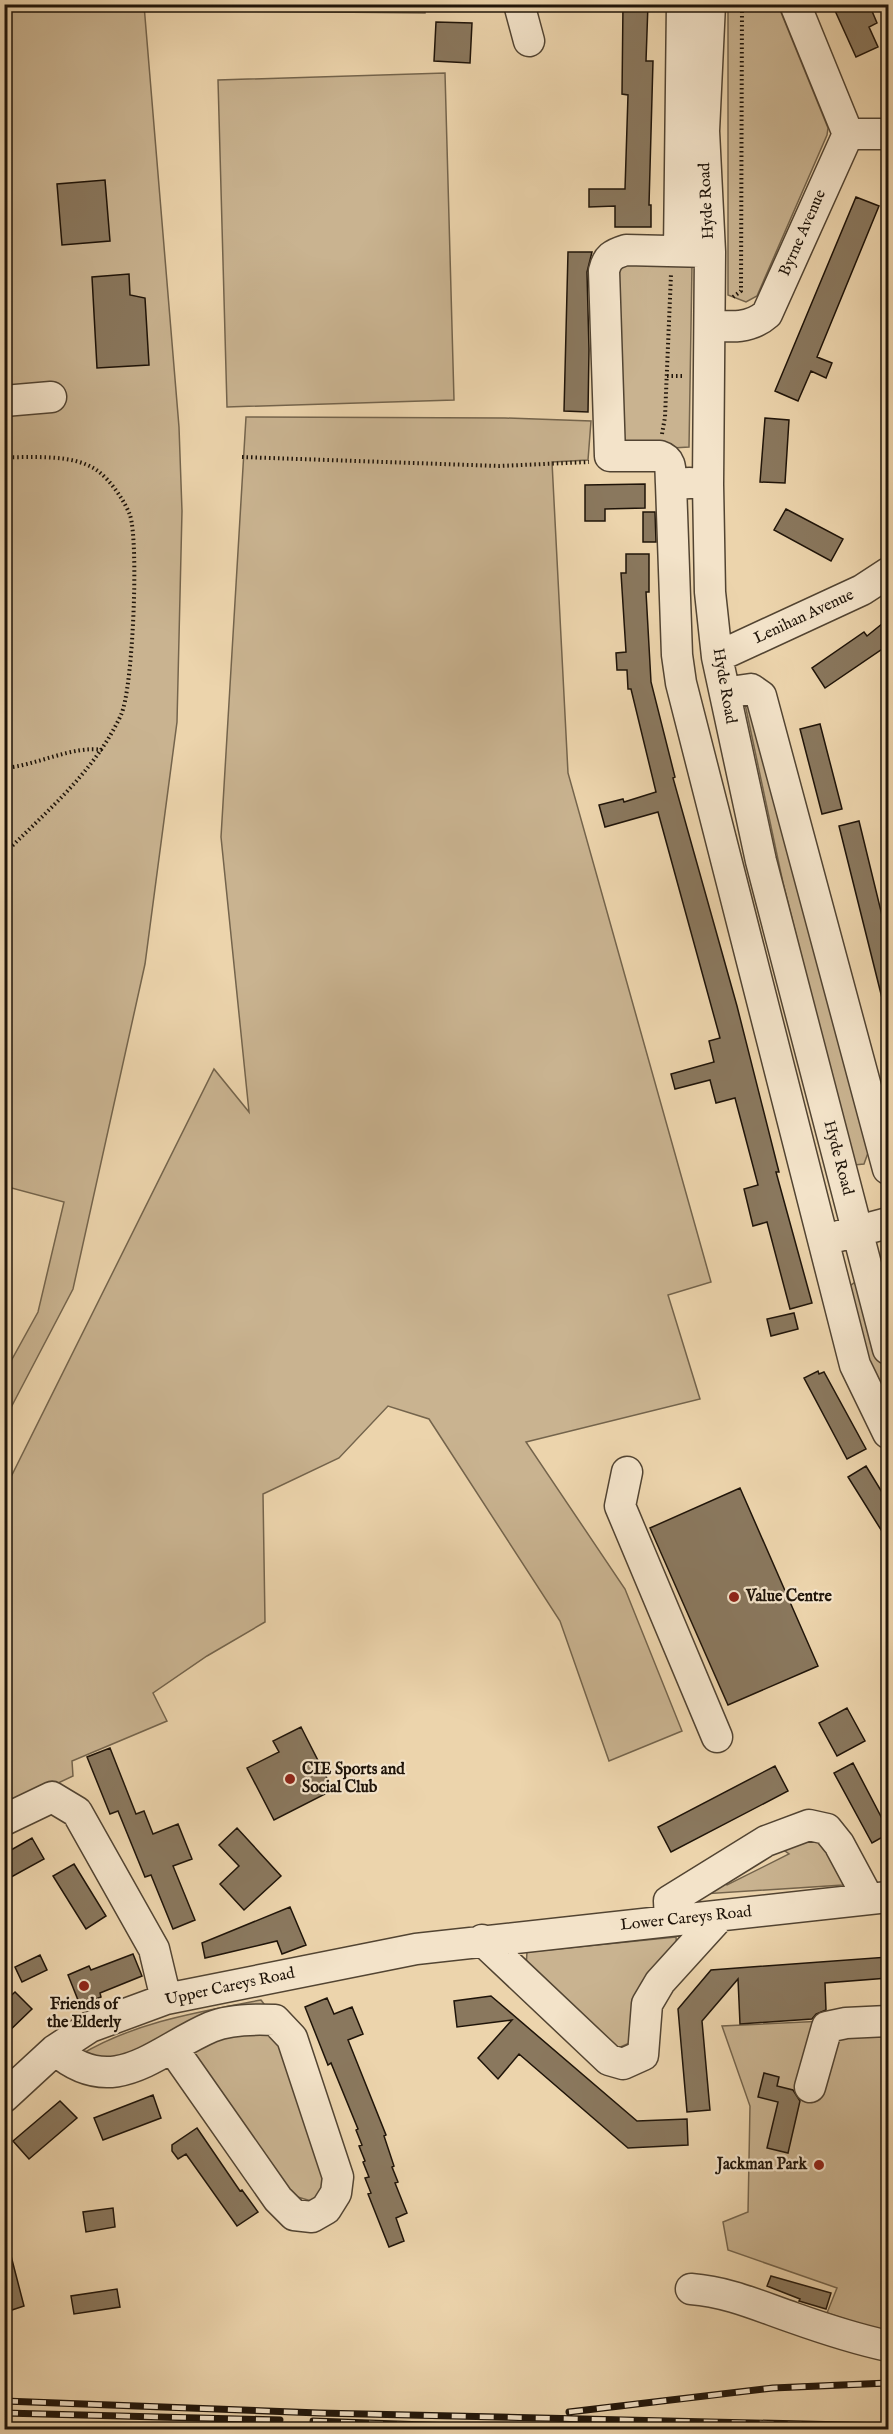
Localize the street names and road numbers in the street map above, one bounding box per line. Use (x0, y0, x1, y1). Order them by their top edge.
street label: Hyde Road (695, 162, 719, 240)
street label: Byrne Avenue (775, 187, 831, 279)
street label: Lenihan Avenue (751, 585, 857, 649)
street label: Hyde Road (708, 647, 741, 726)
street label: Hyde Road (818, 1118, 858, 1198)
street label: Lower Careys Road (619, 1902, 753, 1936)
street label: Upper Careys Road (163, 1963, 297, 2010)

